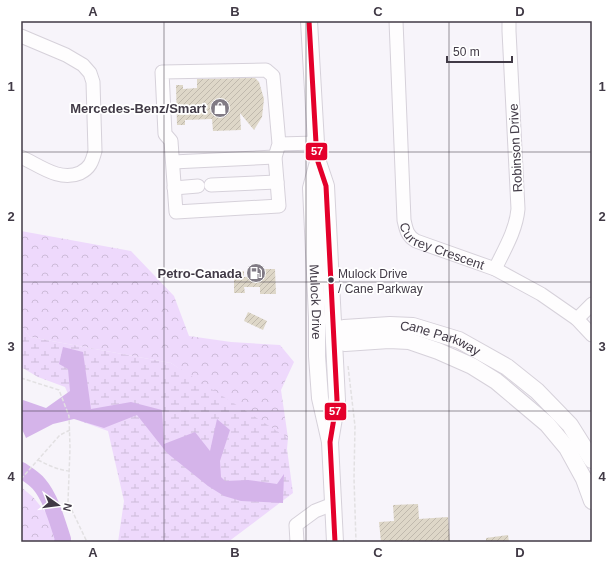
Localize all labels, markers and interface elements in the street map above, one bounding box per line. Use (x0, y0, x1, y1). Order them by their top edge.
text: A (88, 4, 98, 19)
text: B (230, 4, 240, 19)
text: C (373, 4, 383, 19)
text: D (515, 4, 525, 19)
scale bar (447, 38, 512, 64)
text: 50 m (453, 45, 480, 59)
text: 1 (7, 79, 15, 94)
text: 1 (598, 79, 606, 94)
shop icon: Mercedes-Benz/Smart (209, 97, 231, 119)
place label: Mercedes-Benz/Smart (70, 101, 207, 116)
street label: Robinson Drive (506, 103, 525, 193)
line badge: 57 (305, 142, 328, 161)
text: 57 (311, 145, 323, 157)
text: 2 (7, 209, 15, 224)
text: 2 (598, 209, 606, 224)
street label: Currey Crescent (397, 221, 487, 273)
fuel station icon: Petro-Canada (245, 262, 267, 284)
street label: Mulock Drive (307, 264, 324, 340)
place label: Petro-Canada (157, 266, 243, 281)
place label: Mulock Drive / Cane Parkway (338, 267, 423, 296)
marker: Mulock Drive / Cane Parkway (326, 275, 336, 285)
street label: Cane Parkway (400, 318, 483, 359)
text: 3 (7, 339, 15, 354)
text: 3 (598, 339, 606, 354)
line badge: 57 (324, 402, 347, 421)
text: 57 (329, 405, 341, 417)
text: 4 (7, 469, 15, 484)
text: 4 (598, 469, 606, 484)
north arrow (38, 485, 78, 525)
text: N (61, 502, 74, 513)
text: A (88, 545, 98, 560)
text: B (230, 545, 240, 560)
text: C (373, 545, 383, 560)
text: D (515, 545, 525, 560)

